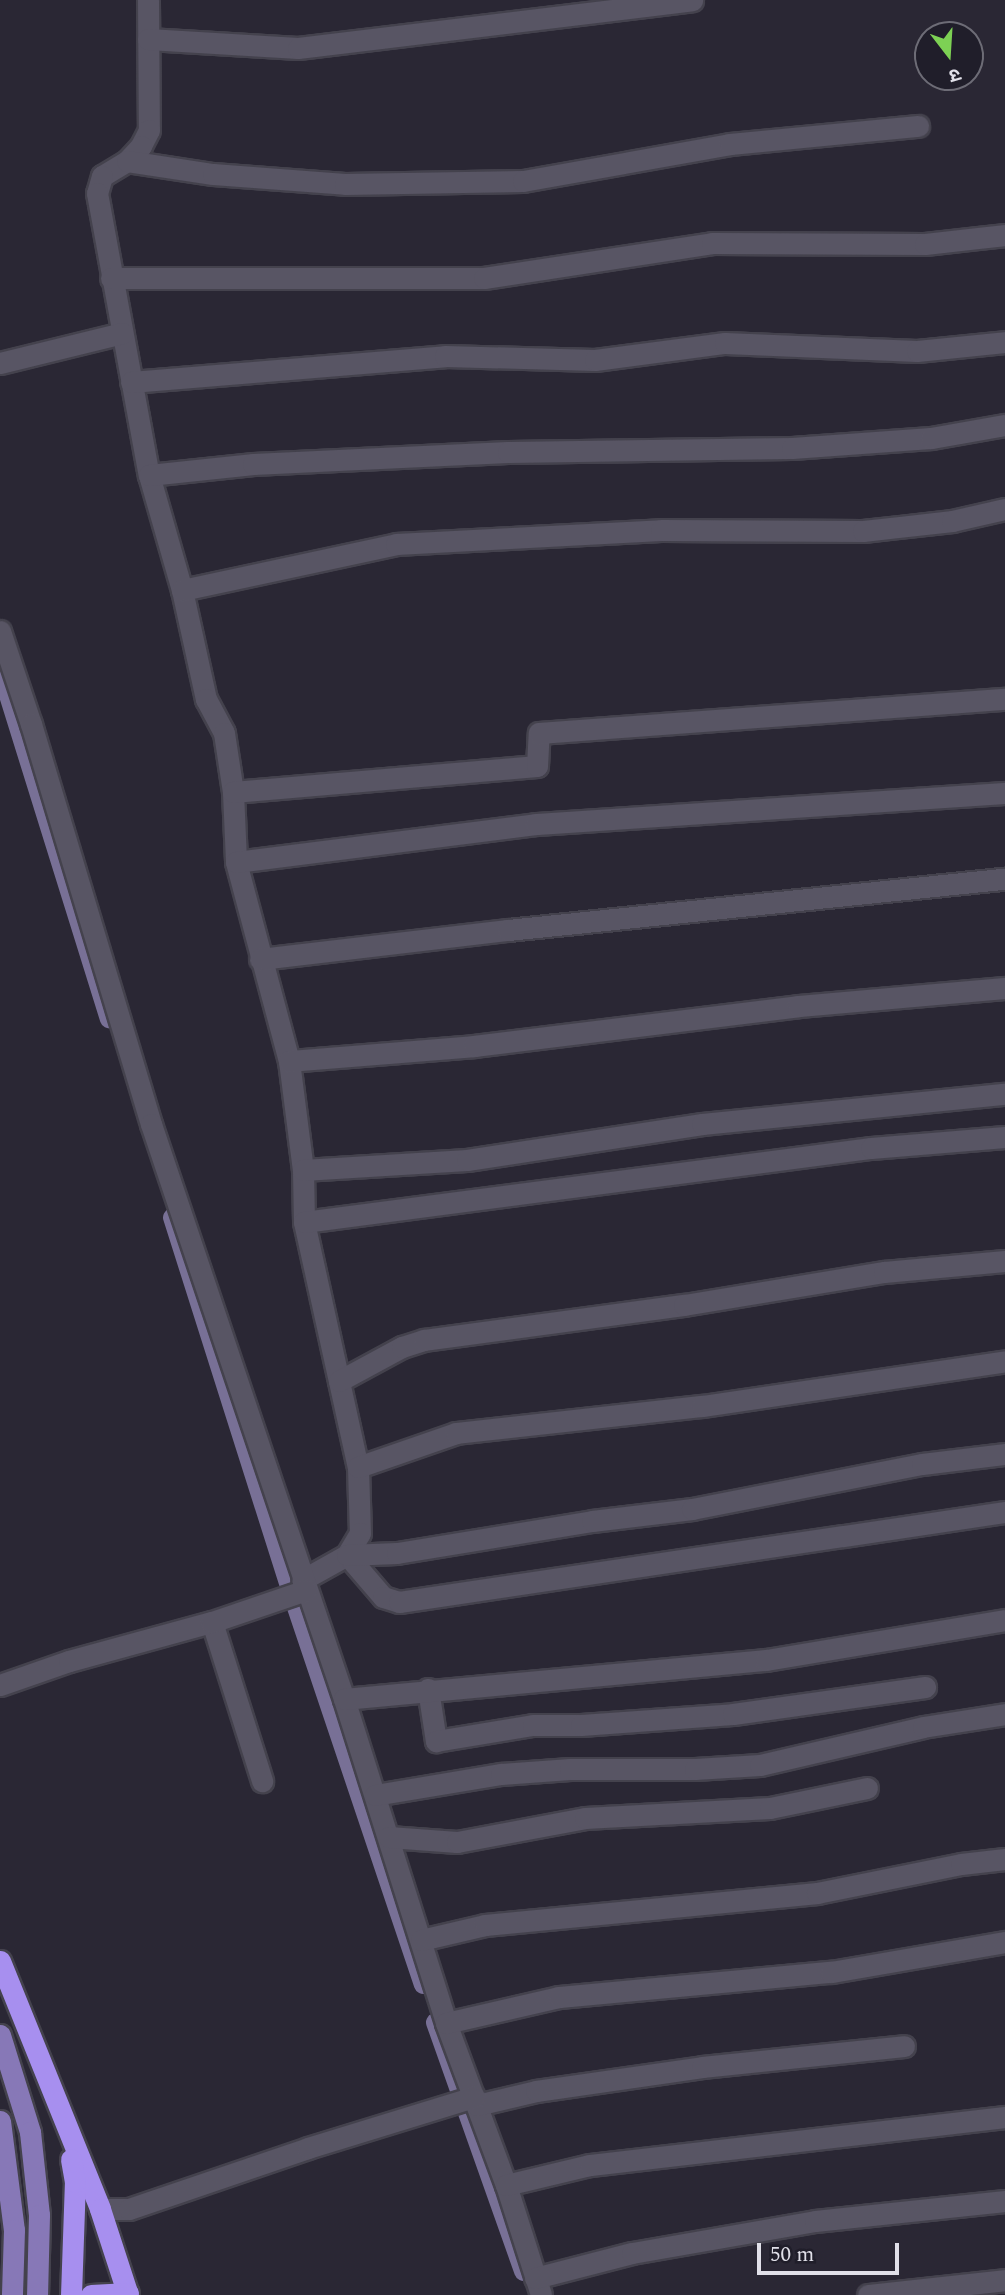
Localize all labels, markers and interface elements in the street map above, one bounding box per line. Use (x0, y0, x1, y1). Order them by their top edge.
north arrow (914, 21, 984, 91)
text: उ (945, 59, 964, 90)
scale bar (760, 2228, 902, 2272)
text: 50 m (770, 2239, 814, 2271)

